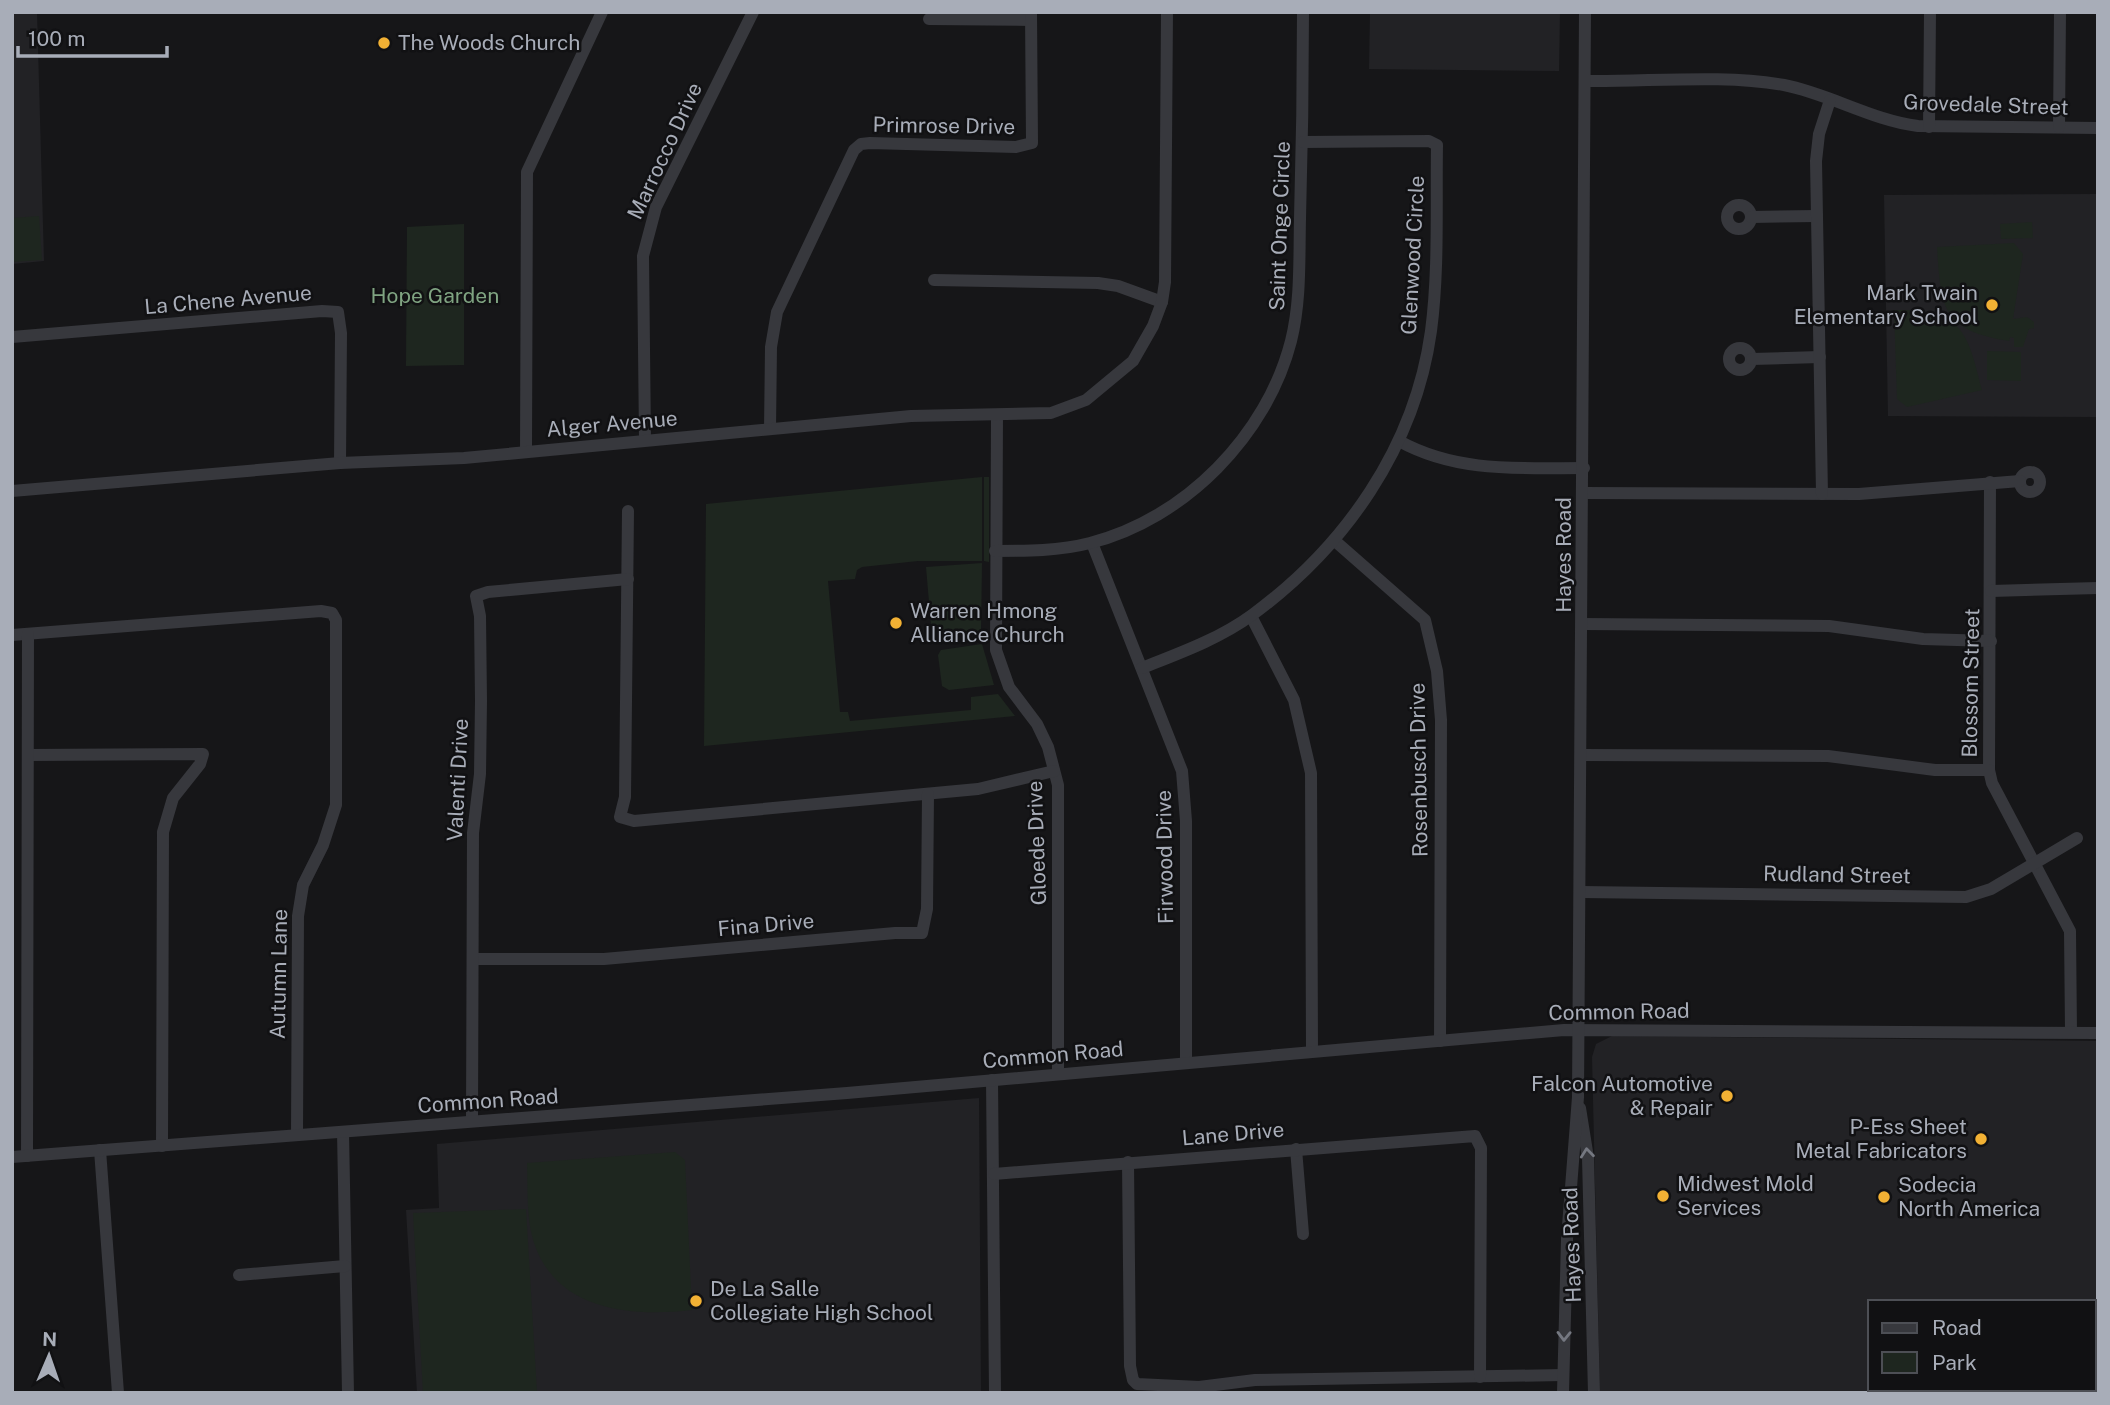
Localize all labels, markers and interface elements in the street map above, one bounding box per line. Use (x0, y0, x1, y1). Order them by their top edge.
scale bar (18, 14, 166, 58)
text: 100 m (28, 26, 85, 51)
place label: The Woods Church (398, 30, 580, 55)
marker: The Woods Church (376, 35, 392, 51)
street label: Marrocco Drive (622, 78, 707, 223)
street label: Grovedale Street (1903, 89, 2069, 120)
street label: Primrose Drive (872, 112, 1016, 139)
street label: Saint Onge Circle (1264, 141, 1295, 311)
street label: Glenwood Circle (1396, 175, 1429, 335)
street label: La Chene Avenue (143, 280, 313, 319)
place label: Mark Twain Elementary School (1794, 280, 1978, 329)
park label: Hope Garden (371, 283, 499, 308)
marker: Mark Twain Elementary School (1984, 297, 2000, 313)
street label: Alger Avenue (545, 405, 679, 442)
street label: Hayes Road (1551, 497, 1576, 613)
place label: Warren Hmong Alliance Church (910, 598, 1065, 647)
street label: Blossom Street (1957, 608, 1984, 758)
marker: Warren Hmong Alliance Church (888, 615, 904, 631)
street label: Rosenbusch Drive (1404, 683, 1433, 857)
street label: Valenti Drive (442, 718, 473, 842)
street label: Gloede Drive (1022, 780, 1051, 906)
street label: Firwood Drive (1151, 790, 1178, 924)
street label: Rudland Street (1763, 861, 1911, 888)
street label: Fina Drive (717, 908, 815, 941)
street label: Autumn Lane (265, 909, 292, 1039)
street label: Common Road (1548, 998, 1690, 1025)
street label: Common Road (981, 1036, 1125, 1073)
place label: Falcon Automotive & Repair (1531, 1071, 1713, 1120)
street label: Common Road (417, 1083, 559, 1118)
marker: Falcon Automotive & Repair (1719, 1088, 1735, 1104)
place label: P-Ess Sheet Metal Fabricators (1795, 1114, 1967, 1163)
street label: Lane Drive (1181, 1117, 1285, 1150)
marker: P-Ess Sheet Metal Fabricators (1973, 1131, 1989, 1147)
one-way arrow (1580, 1147, 1595, 1158)
place label: Midwest Mold Services (1677, 1171, 1814, 1220)
place label: Sodecia North America (1898, 1172, 2040, 1221)
street label: Hayes Road (1557, 1187, 1586, 1303)
marker: Midwest Mold Services (1655, 1188, 1671, 1204)
marker: Sodecia North America (1876, 1189, 1892, 1205)
place label: De La Salle Collegiate High School (710, 1276, 933, 1325)
marker: De La Salle Collegiate High School (688, 1293, 704, 1309)
legend (1868, 1300, 2096, 1391)
text: Road (1932, 1315, 1982, 1340)
north arrow (14, 1321, 84, 1391)
text: N (42, 1328, 57, 1350)
one-way arrow (1556, 1332, 1572, 1342)
text: Park (1932, 1350, 1977, 1375)

